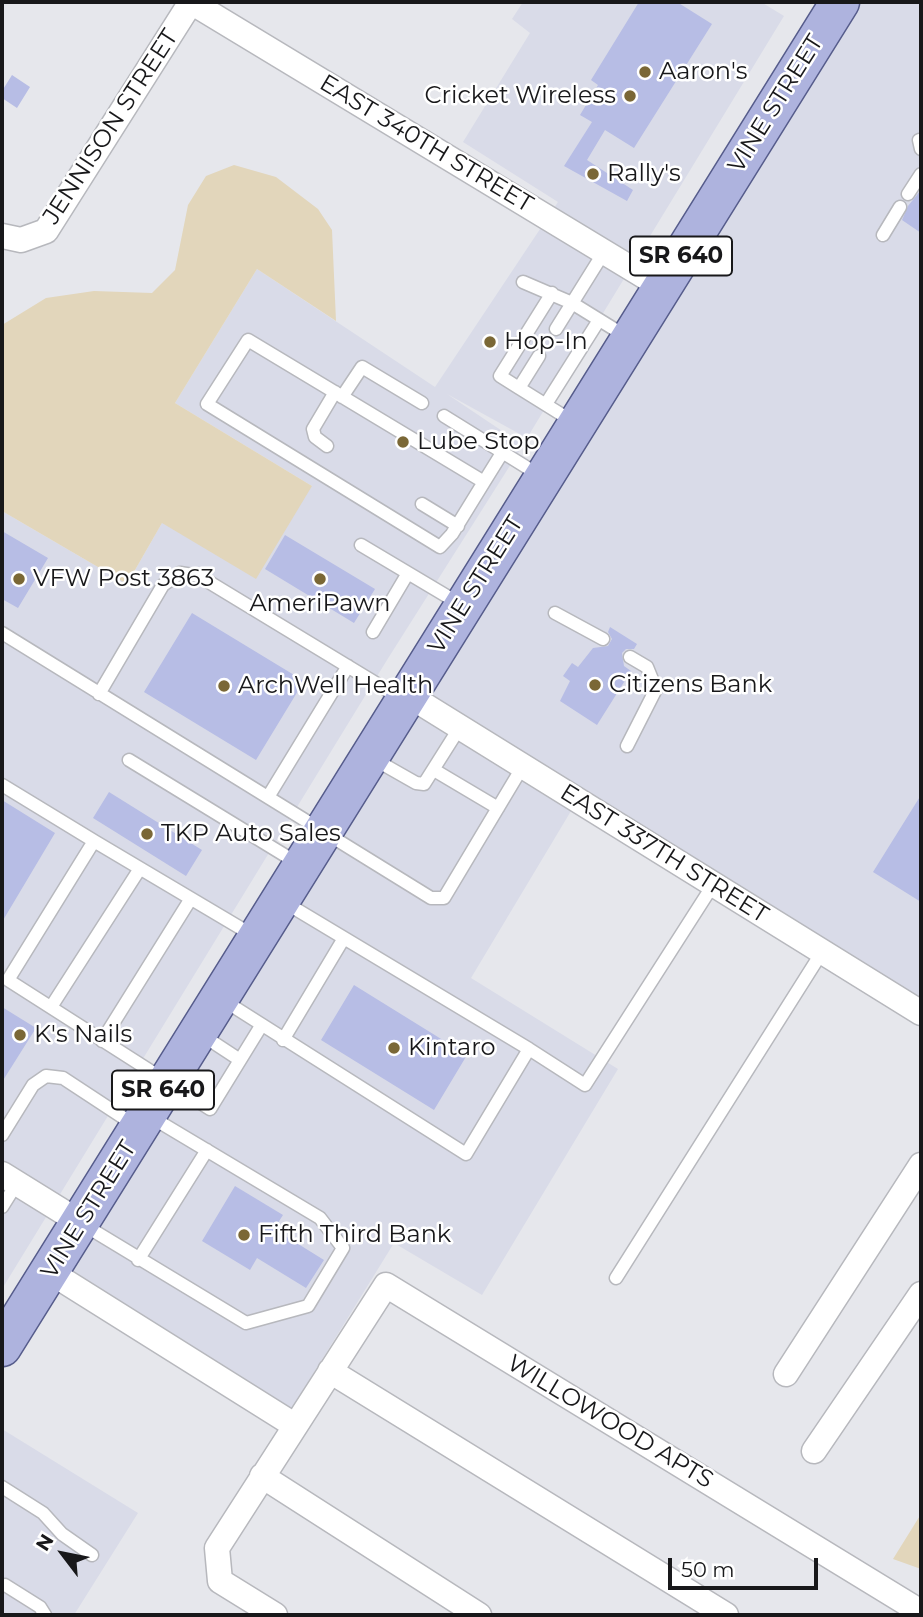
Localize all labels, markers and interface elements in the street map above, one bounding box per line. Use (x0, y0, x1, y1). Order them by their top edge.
street label: JENNISON STREET (37, 24, 185, 230)
street label: VINE STREET (722, 30, 830, 178)
place label: Aaron's (659, 58, 748, 86)
marker: Aaron's (637, 64, 653, 80)
street label: EAST 340TH STREET (314, 69, 538, 219)
place label: Cricket Wireless (425, 82, 616, 110)
marker: Cricket Wireless (622, 88, 638, 104)
place label: Rally's (607, 160, 681, 188)
marker: Rally's (585, 166, 601, 182)
road number: SR 640 (630, 236, 732, 276)
place label: Hop-In (504, 328, 588, 356)
marker: Hop-In (482, 334, 498, 350)
place label: Lube Stop (417, 428, 540, 456)
marker: Lube Stop (395, 434, 411, 450)
street label: VINE STREET (422, 511, 530, 659)
place label: VFW Post 3863 (33, 565, 214, 593)
marker: VFW Post 3863 (11, 571, 27, 587)
marker: AmeriPawn (312, 571, 328, 587)
place label: AmeriPawn (249, 590, 391, 618)
place label: Citizens Bank (609, 671, 772, 699)
place label: ArchWell Health (238, 672, 433, 700)
marker: Citizens Bank (587, 677, 603, 693)
marker: ArchWell Health (216, 678, 232, 694)
street label: EAST 337TH STREET (555, 778, 773, 930)
place label: TKP Auto Sales (161, 820, 341, 848)
marker: TKP Auto Sales (139, 826, 155, 842)
place label: K's Nails (34, 1021, 132, 1049)
marker: K's Nails (12, 1027, 28, 1043)
place label: Kintaro (408, 1034, 496, 1062)
marker: Kintaro (386, 1040, 402, 1056)
road number: SR 640 (112, 1070, 214, 1110)
street label: VINE STREET (35, 1136, 143, 1284)
place label: Fifth Third Bank (258, 1221, 451, 1249)
marker: Fifth Third Bank (236, 1227, 252, 1243)
street label: WILLOWOOD APTS (502, 1349, 718, 1495)
north arrow (28, 1519, 98, 1589)
text: N (31, 1530, 59, 1555)
scale bar (671, 1544, 822, 1588)
text: 50 m (681, 1557, 735, 1582)

